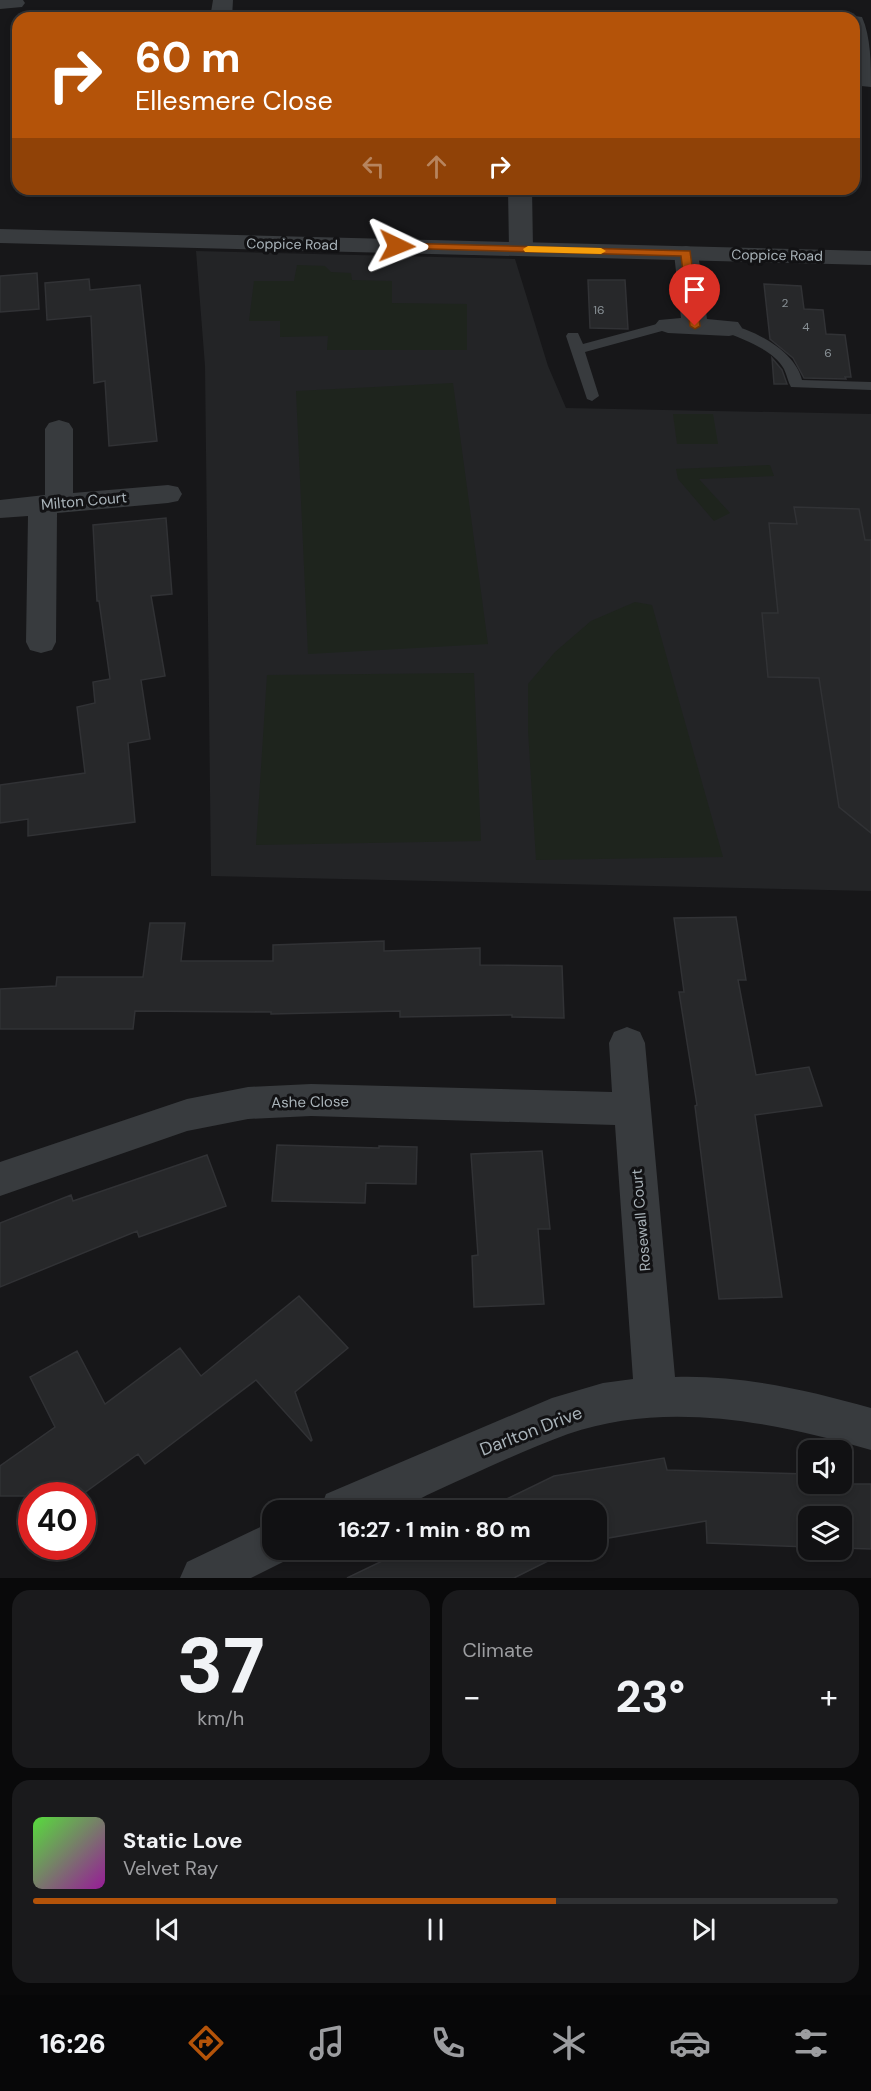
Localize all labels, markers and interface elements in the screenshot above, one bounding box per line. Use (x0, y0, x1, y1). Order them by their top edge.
text: 60 m (135, 30, 241, 85)
icon: right (36, 36, 114, 114)
text: Ellesmere Close (135, 83, 333, 118)
icon: left (357, 150, 390, 183)
icon: ahead (420, 150, 453, 183)
icon: right (483, 150, 516, 183)
position arrow (365, 214, 429, 278)
street label: Coppice Road (246, 234, 338, 254)
street label: Coppice Road (731, 245, 823, 265)
pin (669, 264, 720, 326)
icon: arrive (678, 273, 711, 306)
house number: 2 (782, 295, 789, 311)
house number: 16 (593, 302, 605, 318)
house number: 4 (802, 319, 810, 335)
house number: 6 (824, 345, 832, 361)
street label: Milton Court (40, 487, 128, 515)
street label: Ashe Close (271, 1091, 349, 1113)
street label: Rosewall Court (627, 1168, 655, 1272)
street label: Darlton Drive (476, 1400, 586, 1462)
map controls (798, 1440, 852, 1560)
button: sound (798, 1440, 852, 1494)
speed limit sign: 40 (18, 1482, 96, 1560)
button: layers (798, 1506, 852, 1560)
text: 16:27 · 1 min · 80 m (338, 1515, 531, 1544)
text: 37 (177, 1615, 265, 1716)
text: Climate (463, 1637, 533, 1663)
text: 23° (616, 1667, 685, 1726)
text: − (463, 1675, 481, 1718)
text: + (820, 1675, 838, 1718)
text: km/h (197, 1705, 244, 1731)
text: Static Love (123, 1826, 243, 1855)
text: Velvet Ray (123, 1855, 218, 1881)
icon: previous (151, 1913, 184, 1946)
icon: pause (419, 1913, 452, 1946)
icon: next (687, 1913, 720, 1946)
icon: directions (185, 2022, 227, 2064)
icon: music (306, 2022, 348, 2064)
icon: phone (427, 2022, 469, 2064)
icon: climate (548, 2022, 590, 2064)
icon: car (669, 2022, 711, 2064)
icon: filters (790, 2022, 832, 2064)
text: 16:26 (39, 2026, 106, 2061)

